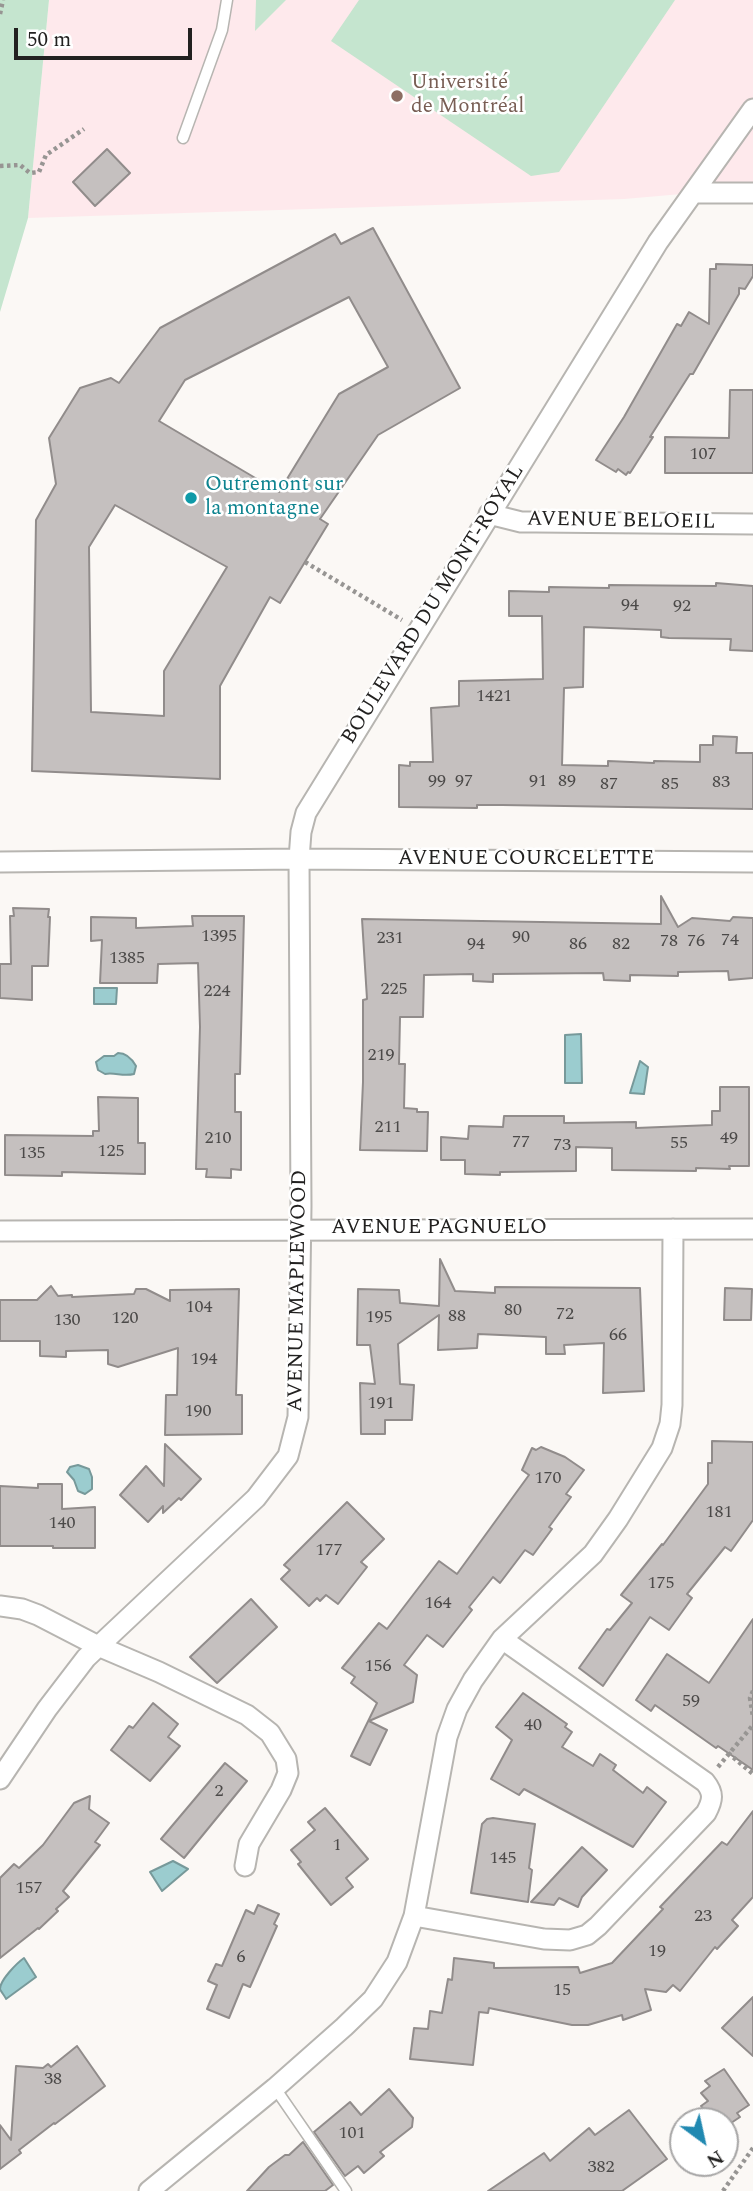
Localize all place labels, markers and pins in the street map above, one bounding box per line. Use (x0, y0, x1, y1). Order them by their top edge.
place label: Université de Montréal (411, 71, 524, 121)
marker: Université de Montréal (389, 88, 405, 104)
place label: Outremont sur la montagne (205, 473, 343, 523)
marker: Outremont sur la montagne (183, 490, 199, 506)

